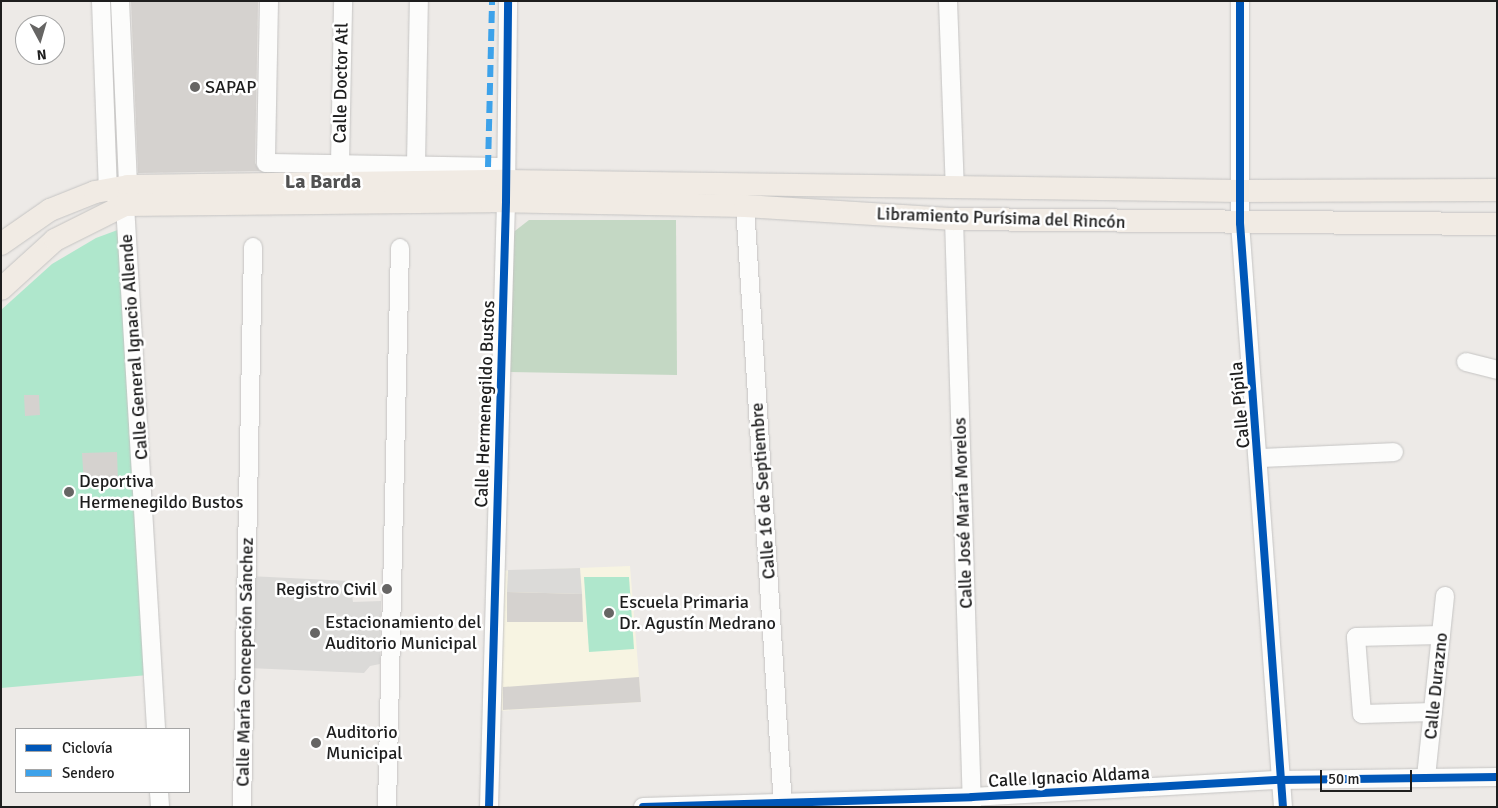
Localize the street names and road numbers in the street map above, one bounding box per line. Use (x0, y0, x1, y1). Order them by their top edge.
street label: Calle Doctor Atl (329, 22, 353, 144)
street label: Libramiento Purísima del Rincón (876, 203, 1126, 233)
street label: Calle General Ignacio Allende (115, 233, 153, 461)
street label: Calle Hermenegildo Bustos (471, 300, 499, 508)
street label: Calle Pípila (1225, 361, 1255, 449)
street label: Calle 16 de Septiembre (746, 402, 780, 580)
street label: Calle José María Morelos (949, 417, 977, 609)
street label: Calle María Concepción Sánchez (232, 537, 258, 787)
street label: Calle Durazno (1420, 631, 1452, 741)
street label: Calle Ignacio Aldama (988, 762, 1150, 792)

